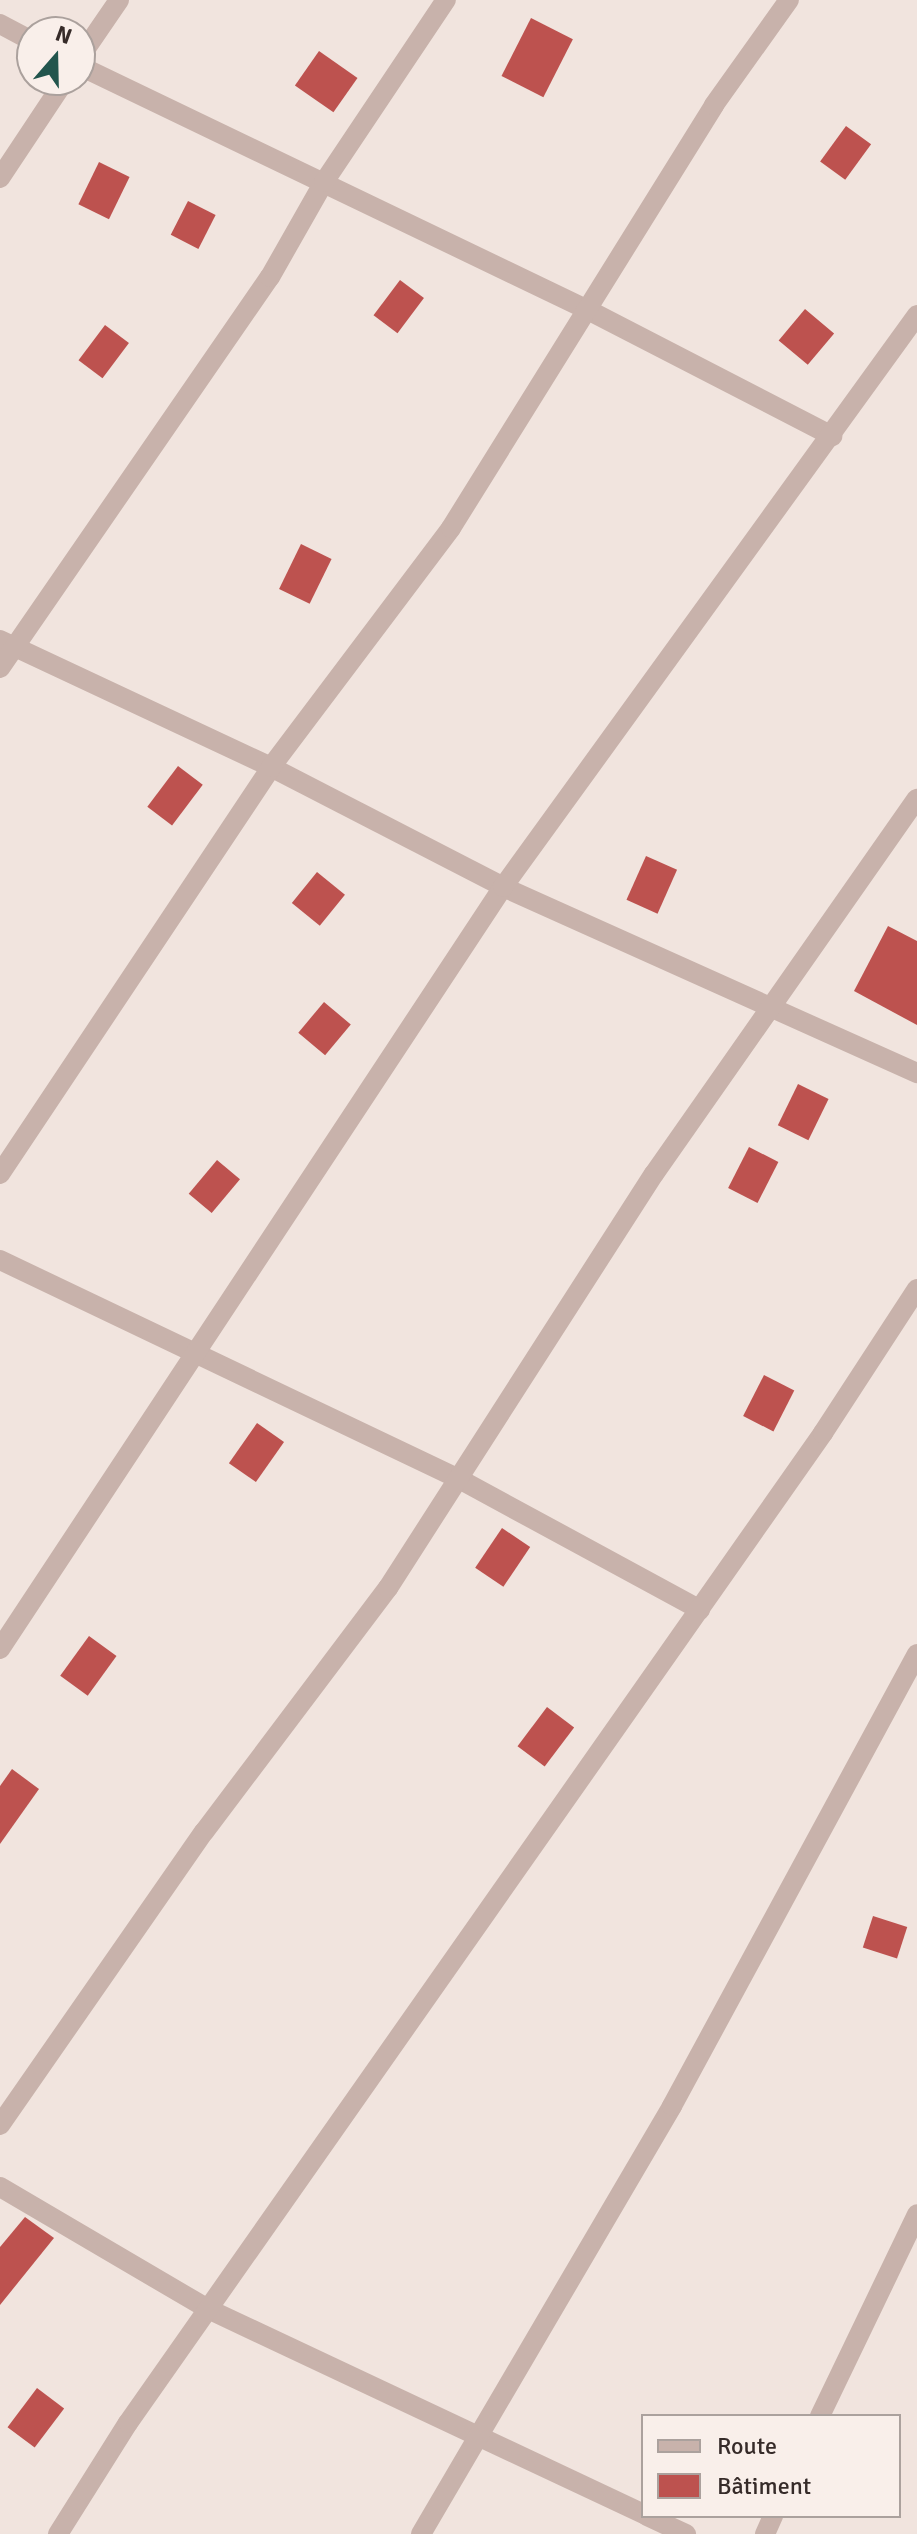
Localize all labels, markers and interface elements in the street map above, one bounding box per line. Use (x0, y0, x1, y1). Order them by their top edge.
north arrow (16, 16, 96, 96)
text: N (52, 20, 76, 50)
legend (641, 2414, 901, 2518)
text: Route (717, 2431, 777, 2461)
text: Bâtiment (717, 2471, 811, 2501)

